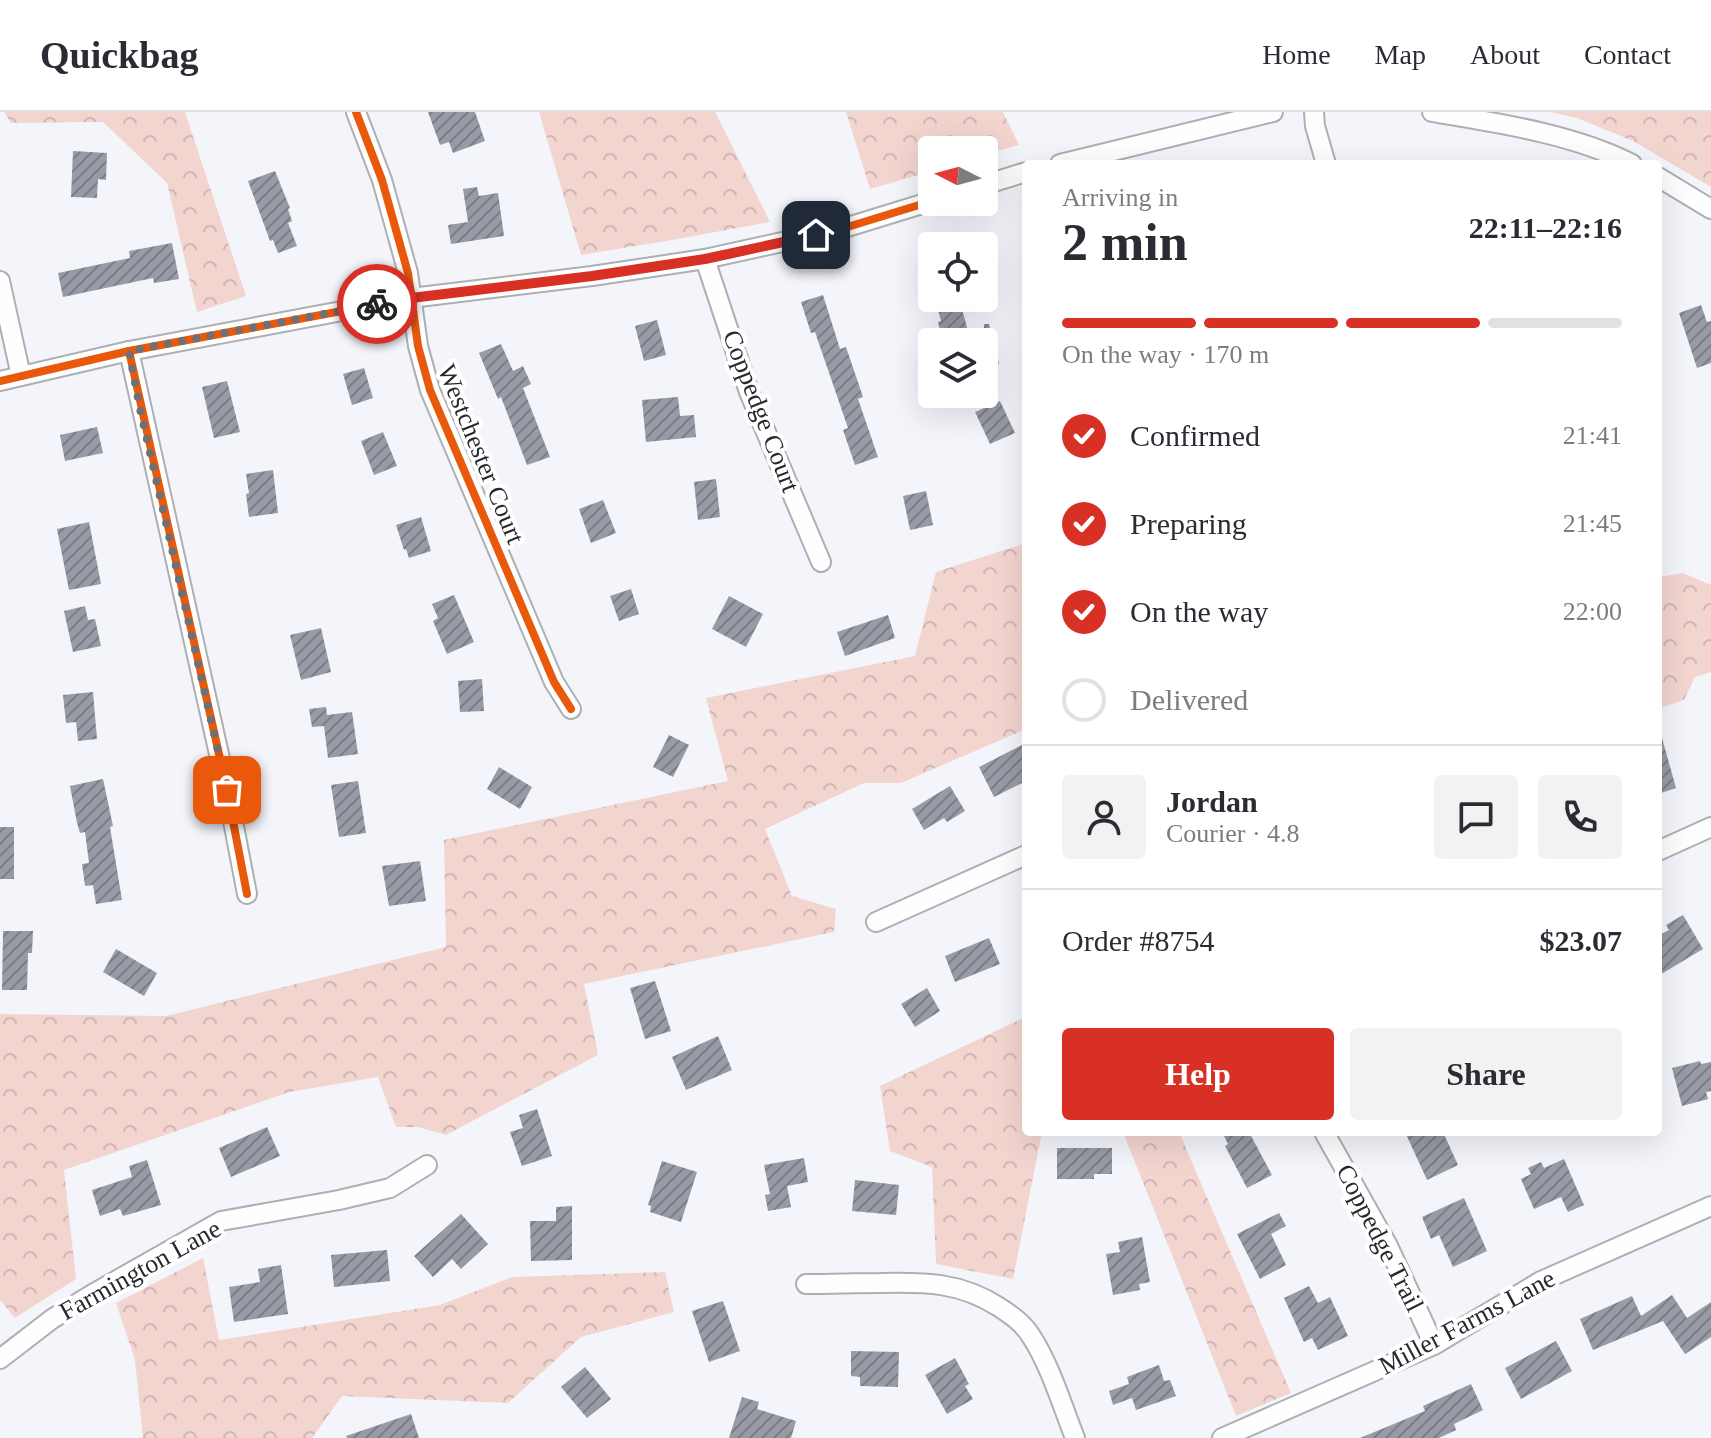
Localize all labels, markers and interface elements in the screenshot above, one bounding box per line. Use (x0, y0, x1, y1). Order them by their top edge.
text: Quickbag (40, 34, 198, 76)
text: Home (1262, 39, 1331, 70)
text: Map (1375, 39, 1426, 70)
text: About (1470, 39, 1540, 70)
text: Contact (1584, 39, 1671, 70)
north arrow (918, 136, 998, 216)
map controls (918, 136, 998, 408)
text: Arriving in (1062, 183, 1178, 212)
pin (782, 201, 850, 269)
text: 22:11–22:16 (1469, 211, 1622, 244)
icon: home (794, 213, 838, 257)
text: 2 min (1062, 214, 1188, 271)
button: locate (918, 232, 998, 312)
courier (337, 264, 417, 344)
icon: bike (355, 282, 399, 326)
street label: Coppedge Court (717, 326, 805, 497)
button: layers (918, 328, 998, 408)
text: On the way · 170 m (1062, 340, 1269, 369)
street label: Westchester Court (432, 360, 530, 549)
icon: check (1062, 414, 1106, 458)
text: Confirmed (1130, 419, 1260, 452)
text: 21:41 (1563, 421, 1622, 450)
icon: check (1062, 502, 1106, 546)
text: Preparing (1130, 507, 1247, 540)
text: 21:45 (1563, 509, 1622, 538)
icon: check (1062, 590, 1106, 634)
text: On the way (1130, 595, 1268, 628)
text: 22:00 (1563, 597, 1622, 626)
text: Delivered (1130, 683, 1248, 716)
pin (193, 756, 261, 824)
icon: bag (205, 768, 249, 812)
button: person (1062, 775, 1146, 859)
button: chat (1434, 775, 1518, 859)
button: phone (1538, 775, 1622, 859)
text: Jordan (1166, 785, 1258, 818)
text: Courier · 4.8 (1166, 819, 1300, 848)
text: Order #8754 (1062, 924, 1214, 957)
text: $23.07 (1540, 924, 1622, 957)
button: Help (1062, 1028, 1334, 1120)
button: Share (1350, 1028, 1622, 1120)
street label: Coppedge Trail (1331, 1160, 1429, 1316)
street label: Farmington Lane (54, 1214, 226, 1326)
street label: Miller Farms Lane (1374, 1263, 1560, 1381)

